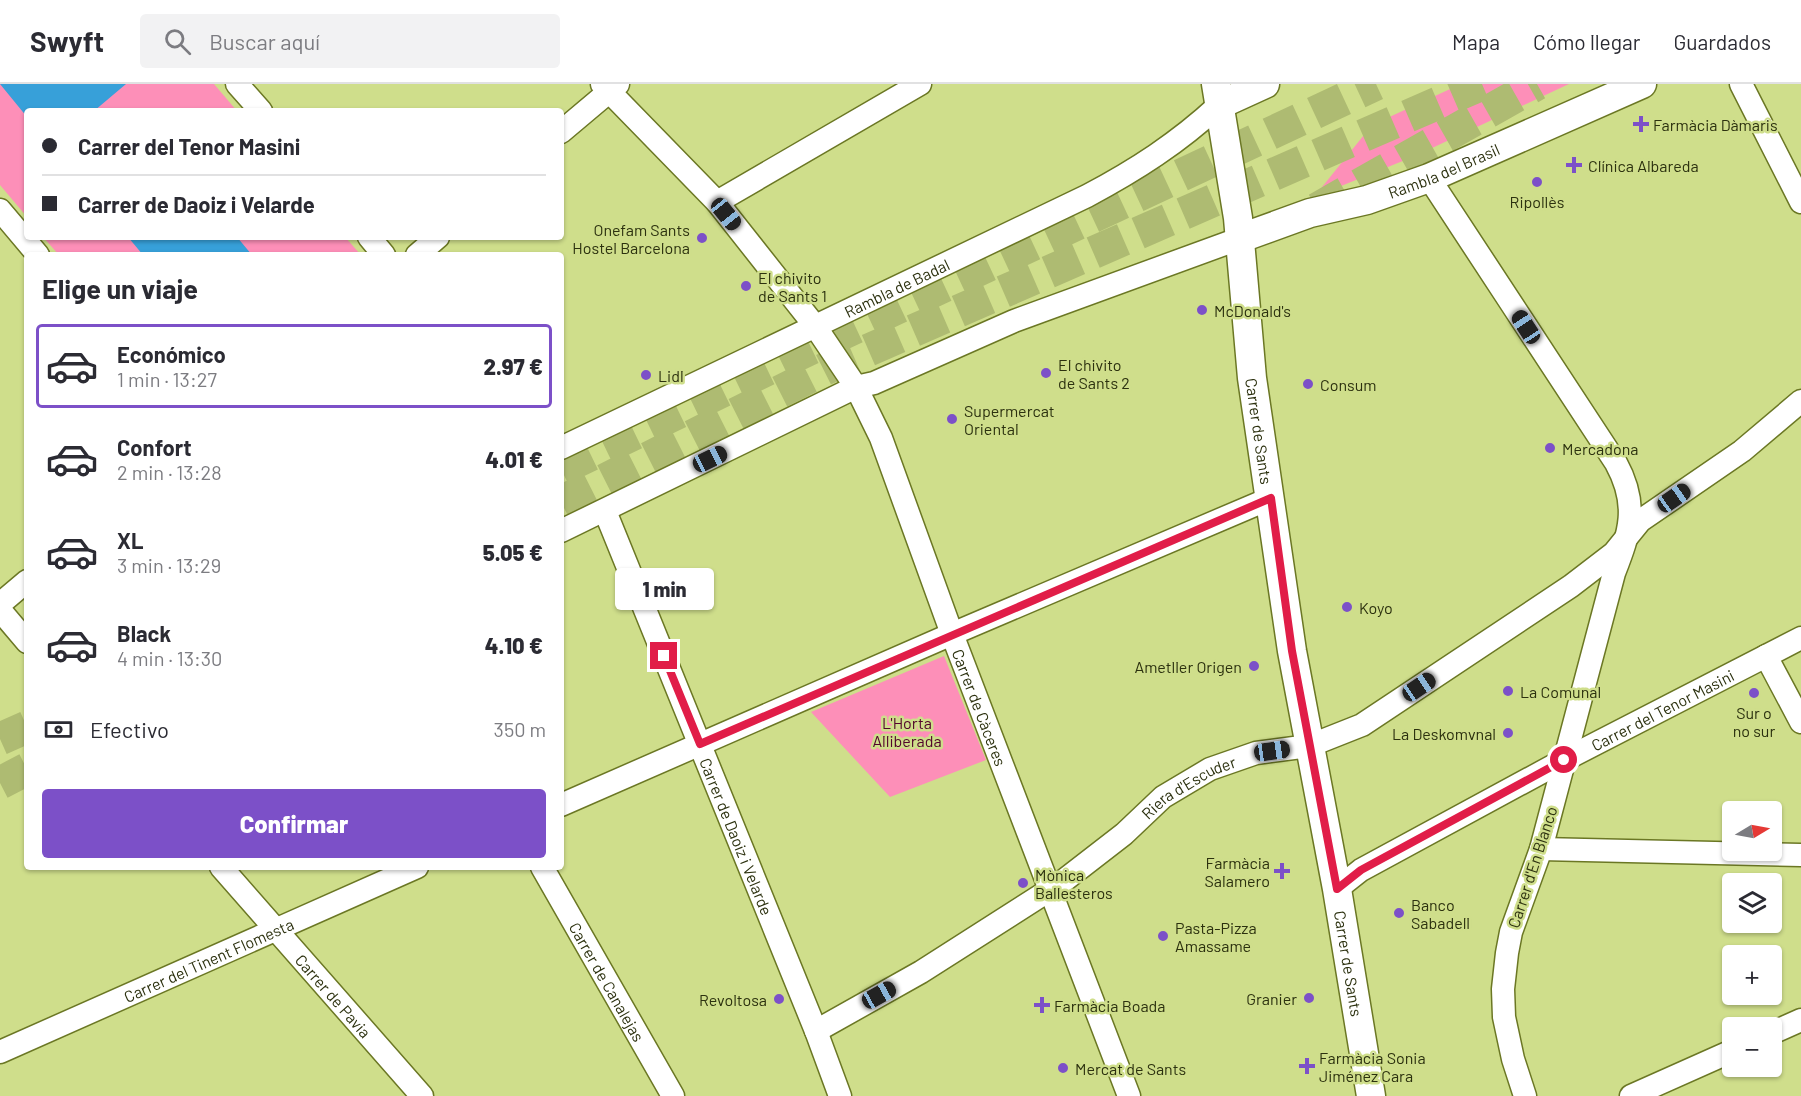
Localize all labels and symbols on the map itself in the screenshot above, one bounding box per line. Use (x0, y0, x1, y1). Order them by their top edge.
place label: Farmàcia Dàmaris (1653, 115, 1778, 134)
marker: Farmàcia Dàmaris (1634, 117, 1648, 131)
street label: Rambla del Brasil (1385, 139, 1502, 201)
marker: Clínica Albareda (1565, 156, 1583, 174)
place label: Clínica Albareda (1588, 156, 1699, 175)
marker: Ripollès (1530, 175, 1544, 189)
place label: Ripollès (1510, 192, 1564, 211)
car (708, 194, 744, 234)
place label: Onefam Sants Hostel Barcelona (572, 220, 690, 257)
marker: Onefam Sants Hostel Barcelona (695, 231, 709, 245)
street label: Rambla de Badal (841, 254, 952, 321)
place label: El chivito de Sants 1 (758, 268, 827, 305)
marker: El chivito de Sants 1 (739, 279, 753, 293)
place label: McDonald's (1214, 301, 1291, 320)
marker: McDonald's (1195, 303, 1209, 317)
car (1509, 307, 1543, 347)
place label: El chivito de Sants 2 (1058, 355, 1130, 392)
place label: Lidl (658, 366, 684, 385)
marker: El chivito de Sants 2 (1039, 366, 1053, 380)
marker: Lidl (639, 368, 653, 382)
place label: Consum (1320, 375, 1377, 394)
street label: Carrer de Sants (1243, 377, 1277, 485)
marker: Consum (1301, 377, 1315, 391)
place label: Supermercat Oriental (964, 401, 1055, 438)
marker: Supermercat Oriental (945, 412, 959, 426)
place label: Mercadona (1562, 439, 1638, 458)
marker: Mercadona (1543, 441, 1557, 455)
car (690, 443, 730, 475)
car (1654, 480, 1694, 516)
callout: 1 min (614, 569, 714, 611)
place label: Koyo (1359, 598, 1393, 617)
marker: Koyo (1340, 600, 1354, 614)
route end (650, 642, 677, 669)
street label: Carrer de Càceres (949, 646, 1011, 768)
place label: Ametller Origen (1134, 657, 1242, 676)
marker: Ametller Origen (1247, 659, 1261, 673)
street label: Carrer del Tenor Masini (1588, 665, 1737, 754)
car (1399, 669, 1439, 705)
place label: La Comunal (1520, 682, 1601, 701)
marker: La Comunal (1501, 684, 1515, 698)
marker: Sur o no sur (1747, 686, 1761, 700)
place label: Sur o no sur (1733, 703, 1775, 740)
park label: L'Horta Alliberada (872, 713, 942, 750)
place label: La Deskomvnal (1392, 724, 1496, 743)
marker: La Deskomvnal (1501, 726, 1515, 740)
car (1253, 740, 1291, 762)
route start (1550, 746, 1577, 773)
street label: Riera d'Escuder (1137, 751, 1238, 822)
street label: Carrer de Daoiz i Velarde (697, 755, 777, 918)
north arrow (1722, 801, 1782, 861)
street label: Carrer d'En Blanco (1503, 804, 1561, 930)
place label: Farmàcia Salamero (1205, 853, 1270, 890)
marker: Farmàcia Salamero (1275, 864, 1289, 878)
place label: Mònica Ballesteros (1035, 865, 1113, 902)
marker: Mònica Ballesteros (1016, 876, 1030, 890)
place label: Banco Sabadell (1411, 895, 1470, 932)
marker: Banco Sabadell (1392, 906, 1406, 920)
street label: Carrer de Sants (1331, 909, 1367, 1018)
street label: Carrer del Tinent Flomesta (121, 914, 296, 1005)
place label: Pasta-Pizza Amassame (1175, 918, 1257, 955)
street label: Carrer de Canalejas (566, 919, 649, 1044)
marker: Pasta-Pizza Amassame (1156, 929, 1170, 943)
street label: Carrer de Pavia (292, 950, 376, 1041)
car (859, 978, 899, 1012)
place label: Granier (1246, 989, 1297, 1008)
place label: Revoltosa (699, 990, 767, 1009)
marker: Granier (1302, 991, 1316, 1005)
marker: Revoltosa (772, 992, 786, 1006)
place label: Farmàcia Boada (1054, 996, 1165, 1015)
marker: Farmàcia Boada (1035, 998, 1049, 1012)
place label: Farmàcia Sonia Jiménez Cara (1319, 1048, 1426, 1085)
place label: Mercat de Sants (1075, 1059, 1186, 1078)
marker: Farmàcia Sonia Jiménez Cara (1300, 1059, 1314, 1073)
marker: Mercat de Sants (1056, 1061, 1070, 1075)

